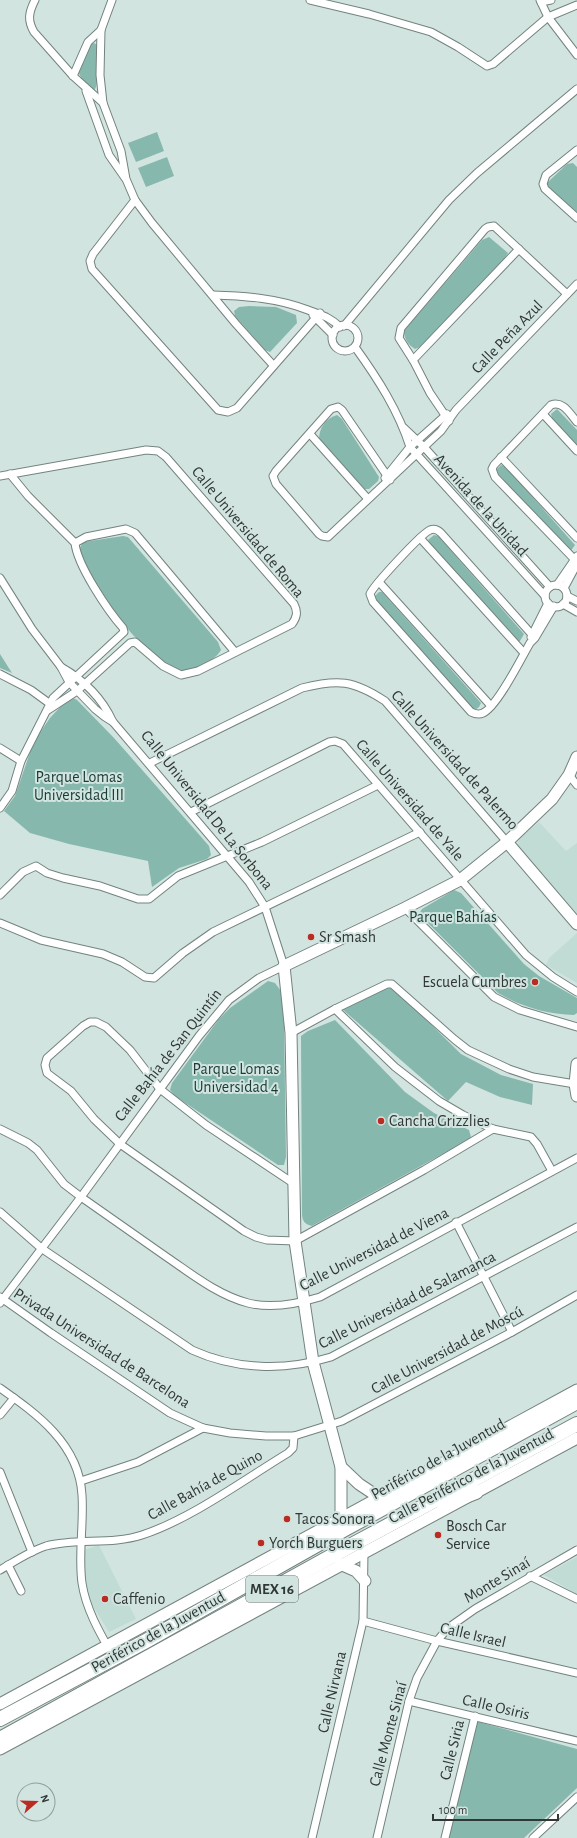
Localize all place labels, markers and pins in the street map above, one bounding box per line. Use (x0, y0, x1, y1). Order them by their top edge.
place label: Sr Smash (319, 929, 376, 945)
marker: Sr Smash (306, 932, 316, 942)
place label: Escuela Cumbres (422, 974, 527, 990)
marker: Escuela Cumbres (530, 977, 540, 987)
place label: Cancha Grizzlies (389, 1113, 490, 1129)
marker: Cancha Grizzlies (376, 1116, 386, 1126)
place label: Tacos Sonora (295, 1511, 375, 1527)
marker: Tacos Sonora (282, 1514, 292, 1524)
place label: Bosch Car Service (446, 1518, 507, 1552)
marker: Bosch Car Service (433, 1530, 443, 1540)
place label: Yorch Burguers (269, 1535, 363, 1551)
marker: Yorch Burguers (256, 1538, 266, 1548)
place label: Caffenio (113, 1591, 165, 1607)
marker: Caffenio (100, 1594, 110, 1604)

